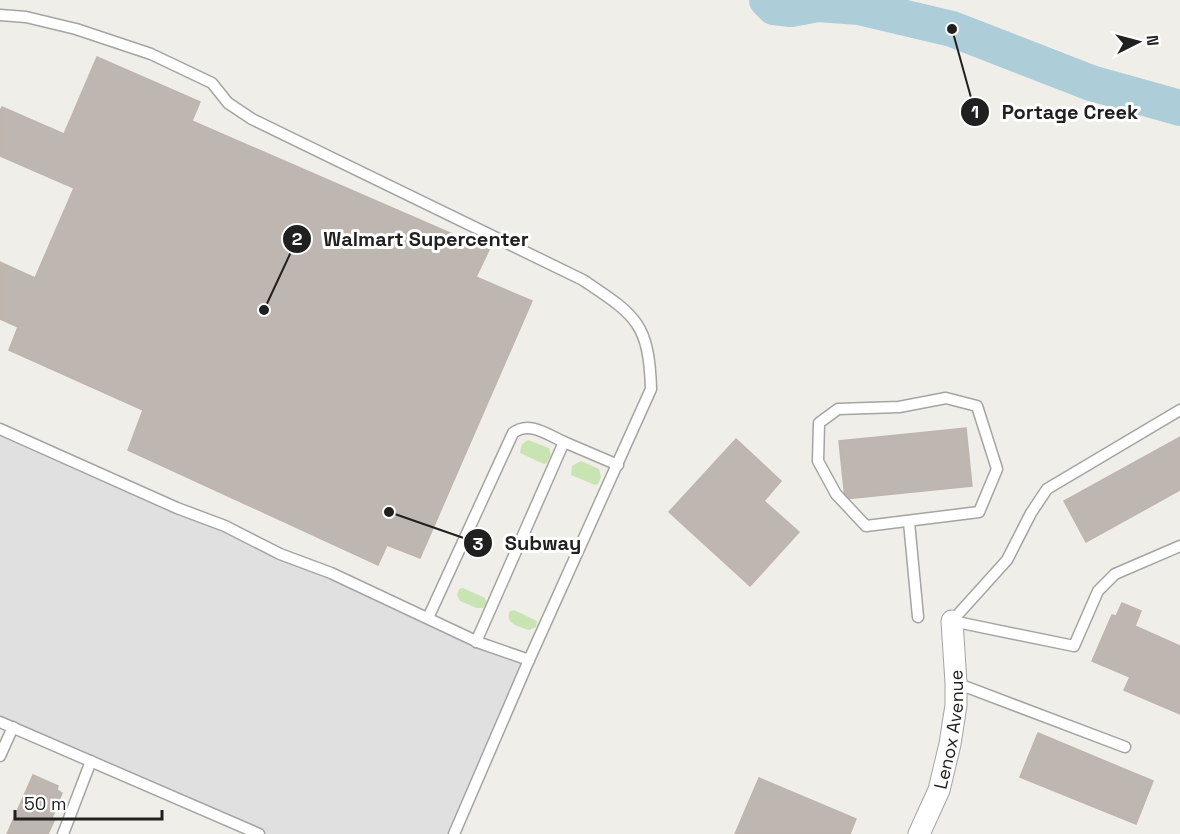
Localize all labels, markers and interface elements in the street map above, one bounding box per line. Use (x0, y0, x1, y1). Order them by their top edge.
north arrow (1108, 12, 1168, 72)
text: N (1141, 34, 1163, 47)
callout: Portage Creek (960, 93, 1150, 131)
text: Portage Creek (1002, 99, 1138, 125)
text: 1 (971, 100, 979, 123)
callout: Walmart Supercenter (282, 220, 541, 258)
text: Walmart Supercenter (323, 226, 529, 252)
text: 2 (292, 227, 303, 250)
callout: Subway (463, 524, 593, 562)
text: Subway (505, 530, 581, 556)
text: 3 (473, 532, 484, 555)
street label: Lenox Avenue (928, 669, 968, 791)
scale bar (15, 783, 162, 821)
text: 50 m (24, 792, 66, 815)

